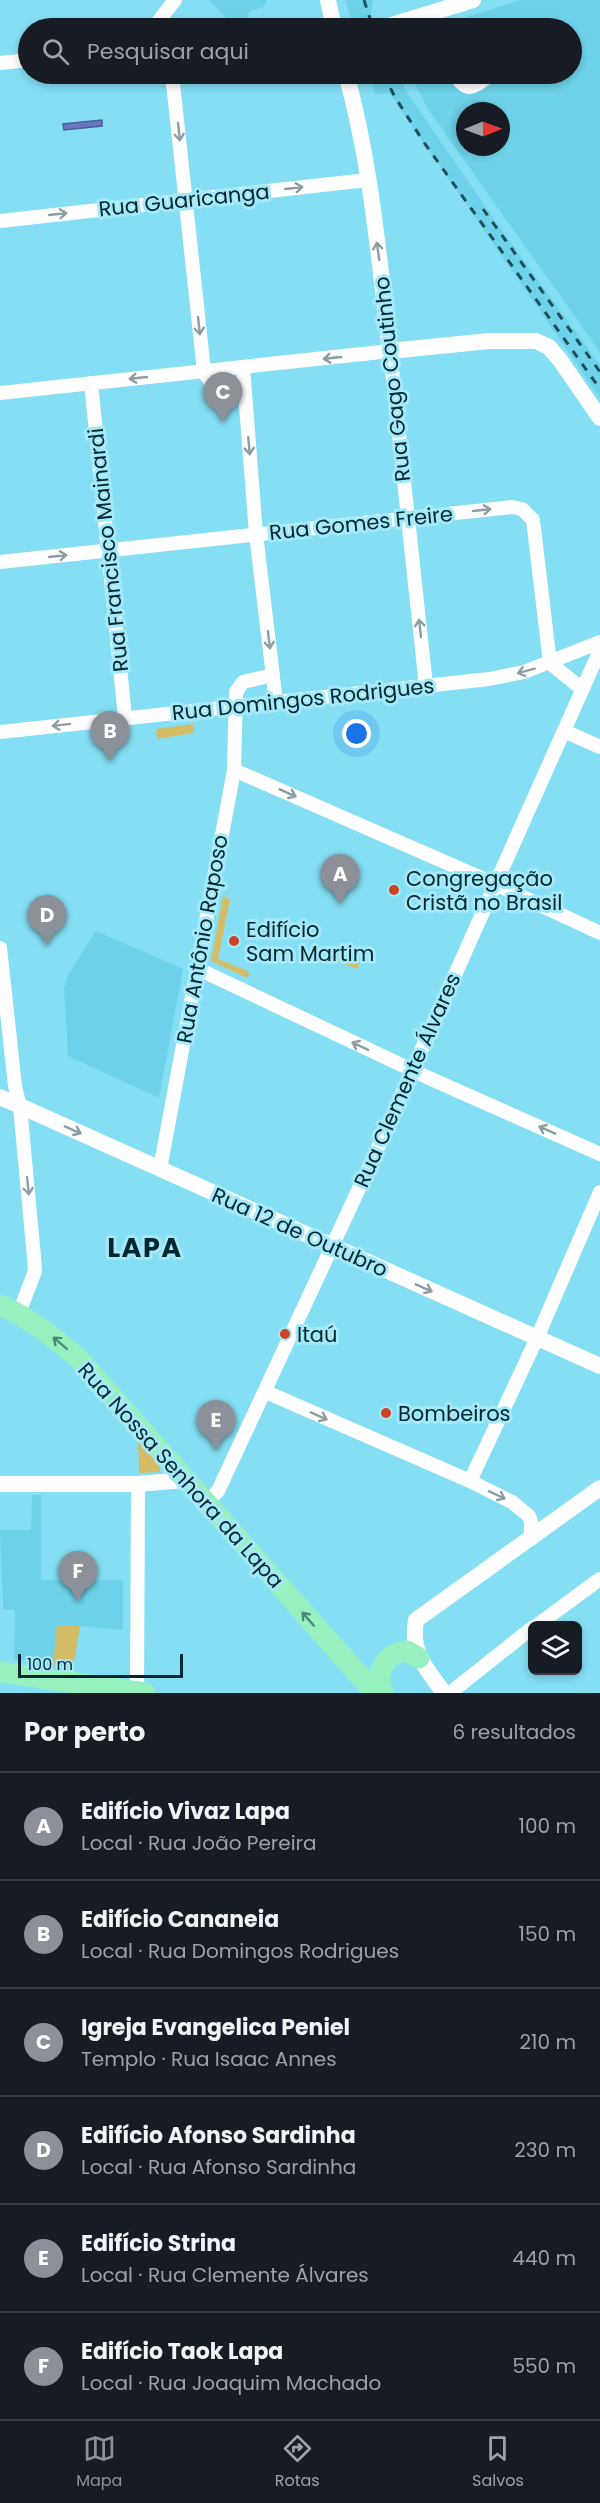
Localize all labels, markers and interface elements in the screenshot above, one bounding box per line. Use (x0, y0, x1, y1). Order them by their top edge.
search box (18, 18, 582, 84)
icon: search (39, 35, 72, 68)
text: Pesquisar aqui (87, 36, 249, 67)
north arrow (456, 102, 510, 156)
one-way arrow (174, 121, 185, 141)
street label: Rua Guaricanga (97, 177, 271, 223)
one-way arrow (283, 182, 303, 193)
one-way arrow (48, 208, 68, 219)
one-way arrow (373, 242, 384, 262)
street label: Rua Gago Coutinho (367, 275, 417, 483)
one-way arrow (194, 315, 205, 335)
one-way arrow (322, 352, 342, 363)
pin: C (204, 372, 242, 422)
one-way arrow (129, 373, 148, 384)
street label: Rua Francisco Mainardi (81, 427, 135, 673)
one-way arrow (244, 436, 255, 456)
street label: Rua Gomes Freire (268, 499, 454, 547)
one-way arrow (471, 504, 491, 515)
one-way arrow (48, 550, 68, 561)
one-way arrow (414, 618, 425, 638)
one-way arrow (263, 630, 274, 650)
one-way arrow (517, 666, 536, 677)
street label: Rua Domingos Rodrigues (170, 671, 436, 727)
pin: B (90, 712, 130, 761)
your location (342, 719, 371, 748)
one-way arrow (52, 720, 72, 731)
one-way arrow (278, 788, 296, 800)
street label: Rua Antônio Raposo (169, 832, 235, 1046)
pin: A (320, 854, 360, 904)
place label: Congregação Cristã no Brasil (406, 864, 562, 917)
marker: Congregação Cristã no Brasil (387, 883, 401, 897)
pin: D (28, 896, 66, 945)
place label: Edifício Sam Martim (246, 915, 374, 968)
marker: Edifício Sam Martim (227, 934, 241, 948)
street label: Rua Clemente Álvares (347, 968, 467, 1192)
one-way arrow (351, 1039, 369, 1051)
one-way arrow (538, 1124, 556, 1136)
one-way arrow (64, 1126, 82, 1137)
one-way arrow (23, 1175, 34, 1195)
street label: Rua 12 de Outubro (207, 1180, 393, 1284)
district label: LAPA (107, 1229, 183, 1266)
one-way arrow (414, 1283, 432, 1294)
place label: Itaú (297, 1320, 337, 1349)
marker: Itaú (278, 1327, 292, 1341)
one-way arrow (53, 1336, 68, 1350)
street label: Rua Nossa Senhora da Lapa (72, 1356, 290, 1594)
place label: Bombeiros (398, 1399, 511, 1428)
pin: E (196, 1400, 236, 1450)
marker: Bombeiros (379, 1406, 393, 1420)
one-way arrow (310, 1410, 328, 1422)
one-way arrow (488, 1489, 506, 1501)
pin: F (58, 1552, 98, 1601)
one-way arrow (301, 1612, 315, 1627)
map controls (528, 1621, 582, 1675)
button: layers (528, 1621, 582, 1675)
scale bar (18, 1651, 183, 1678)
text: 100 m (27, 1653, 73, 1676)
text: Por perto (24, 1714, 145, 1750)
text: 6 resultados (452, 1718, 576, 1746)
text: Edifício Vivaz Lapa (81, 1796, 290, 1827)
text: A (36, 1812, 51, 1840)
text: 100 m (519, 1812, 576, 1840)
text: Local · Rua João Pereira (81, 1829, 317, 1857)
text: Edifício Cananeia (81, 1904, 279, 1935)
text: B (37, 1920, 50, 1948)
text: 150 m (519, 1920, 576, 1948)
text: Local · Rua Domingos Rodrigues (81, 1937, 399, 1965)
text: Igreja Evangelica Peniel (81, 2012, 350, 2043)
text: C (36, 2028, 51, 2056)
text: 210 m (520, 2028, 576, 2056)
text: Templo · Rua Isaac Annes (81, 2045, 337, 2073)
text: Edifício Afonso Sardinha (81, 2120, 356, 2151)
text: D (36, 2136, 51, 2164)
text: 230 m (514, 2136, 576, 2164)
text: Local · Rua Afonso Sardinha (81, 2153, 356, 2181)
text: Edifício Strina (81, 2228, 236, 2259)
text: E (38, 2244, 49, 2272)
text: 440 m (512, 2244, 576, 2272)
text: Local · Rua Clemente Álvares (81, 2261, 369, 2289)
text: Edifício Taok Lapa (81, 2336, 283, 2367)
text: F (38, 2352, 49, 2380)
text: 550 m (512, 2352, 576, 2380)
text: Local · Rua Joaquim Machado (81, 2369, 381, 2397)
tab: Mapa (76, 2432, 122, 2493)
tab: Rotas (275, 2432, 320, 2493)
tab: Salvos (472, 2432, 524, 2493)

